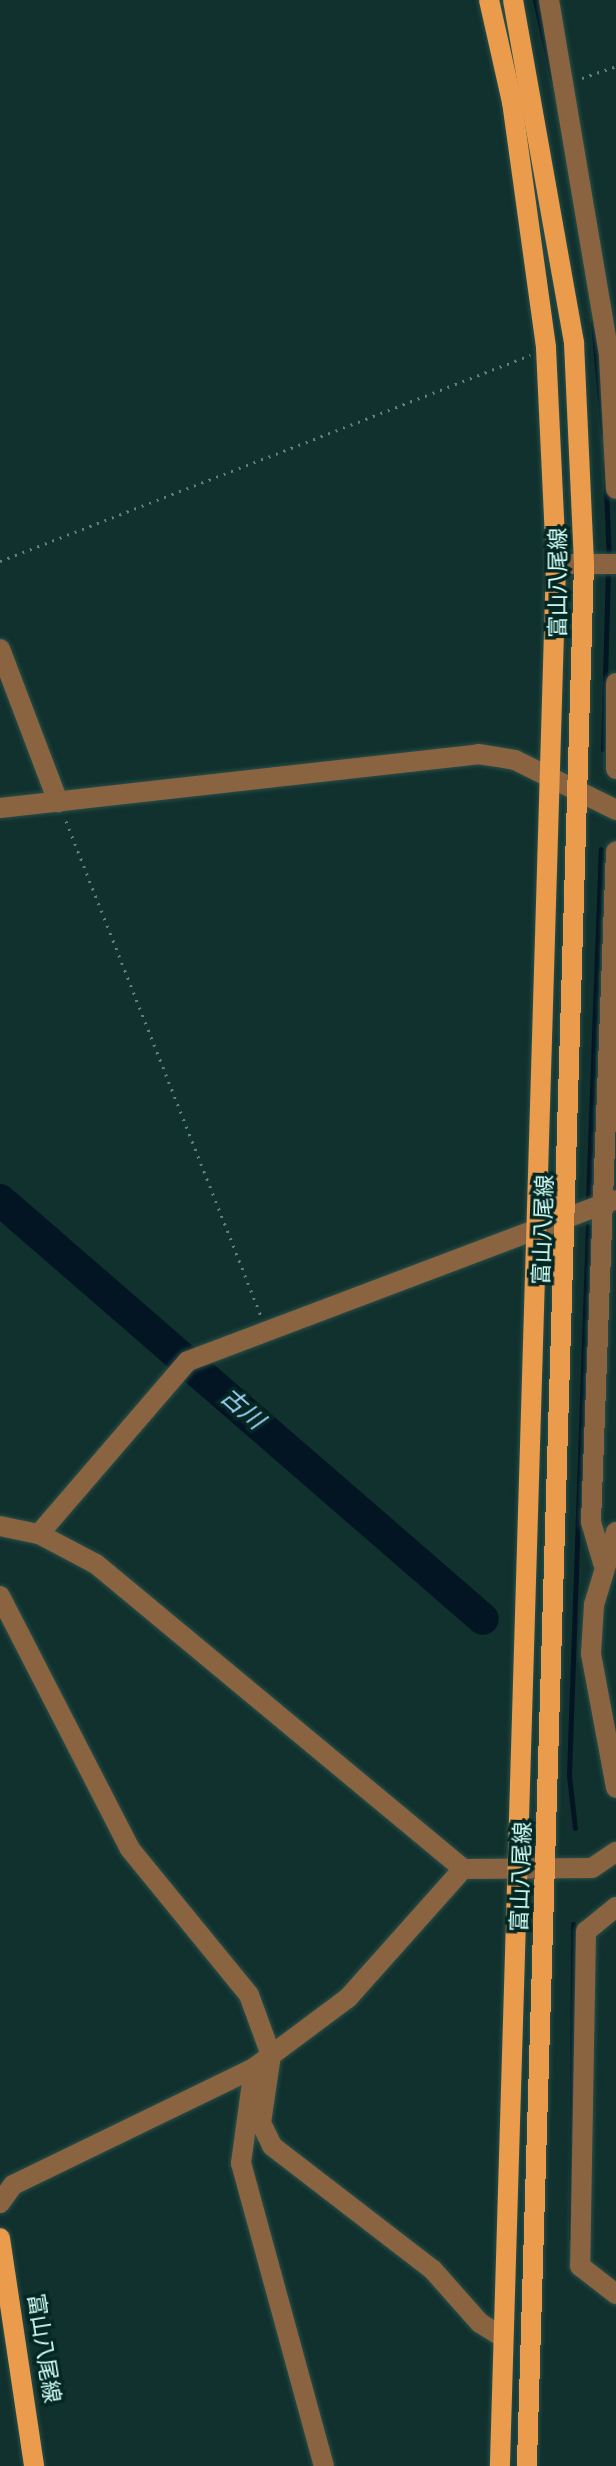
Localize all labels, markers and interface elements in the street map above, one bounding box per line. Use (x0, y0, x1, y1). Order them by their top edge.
street label: 富山八尾線 (545, 528, 571, 638)
street label: 富山八尾線 (528, 1175, 558, 1285)
water label: 古川 (214, 1382, 270, 1436)
street label: 富山八尾線 (506, 1822, 536, 1932)
street label: 富山八尾線 (22, 2292, 66, 2404)

